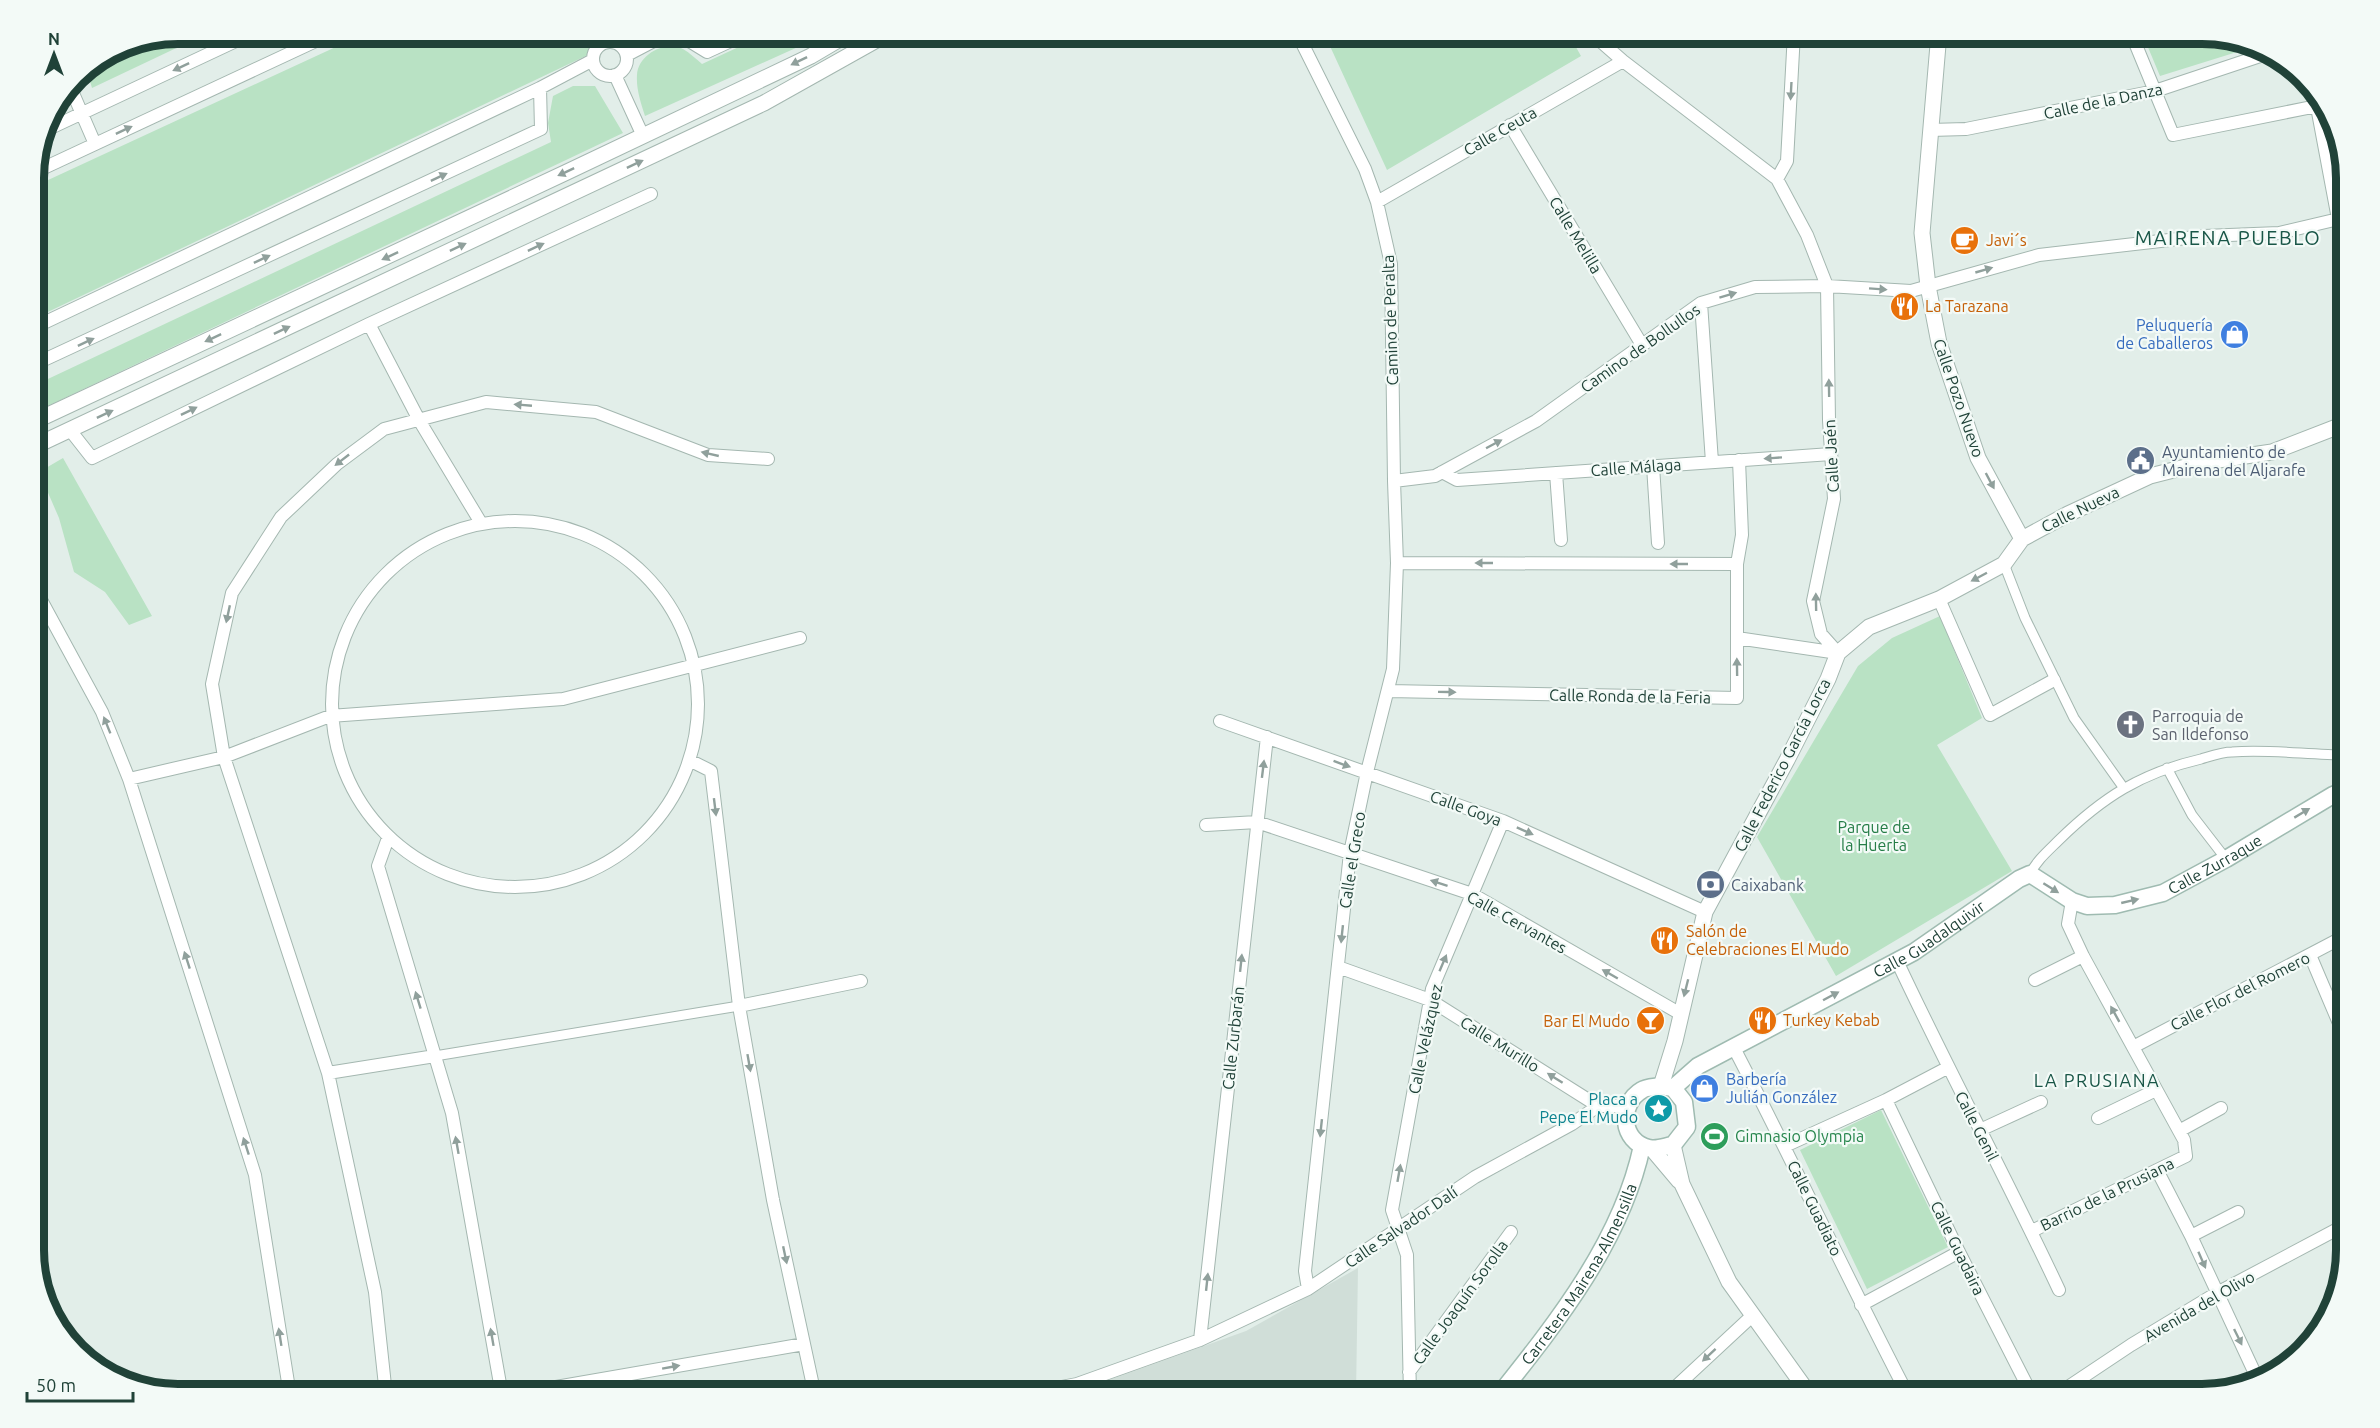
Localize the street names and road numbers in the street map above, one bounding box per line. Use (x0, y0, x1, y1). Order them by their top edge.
street label: Calle de la Danza (2042, 80, 2164, 122)
street label: Calle Ceuta (1460, 103, 1540, 159)
street label: Calle Melilla (1546, 193, 1606, 277)
street label: Camino de Peralta (1379, 254, 1401, 386)
street label: Camino de Bollullos (1577, 300, 1703, 396)
street label: Calle Pozo Nuevo (1930, 336, 1988, 460)
street label: Calle Jaén (1820, 419, 1842, 493)
street label: Calle Málaga (1590, 455, 1682, 479)
street label: Calle Nueva (2038, 482, 2122, 536)
street label: Calle Federico García Lorca (1730, 675, 1834, 855)
street label: Calle Ronda de la Feria (1549, 686, 1711, 706)
street label: Calle Goya (1428, 787, 1504, 829)
street label: Calle el Greco (1335, 810, 1369, 910)
street label: Calle Zurraque (2165, 831, 2265, 898)
street label: Calle Cervantes (1464, 887, 1570, 957)
street label: Calle Guadalquivir (1870, 897, 1988, 981)
street label: Calle Flor del Romero (2167, 948, 2313, 1034)
street label: Calle Velázquez (1405, 982, 1445, 1096)
street label: Calle Zurbarán (1219, 985, 1247, 1091)
street label: Calle Murillo (1457, 1013, 1543, 1075)
street label: Calle Genil (1952, 1088, 2002, 1164)
street label: Barrio de la Prusiana (2037, 1154, 2177, 1234)
street label: Calle Guadiato (1784, 1157, 1846, 1259)
street label: Carretera Mairena-Almensilla (1518, 1181, 1640, 1368)
street label: Calle Salvador Dalí (1341, 1182, 1462, 1271)
street label: Calle Guadaira (1927, 1198, 1989, 1298)
street label: Calle Joaquín Sorolla (1409, 1236, 1511, 1368)
street label: Avenida del Olivo (2140, 1267, 2258, 1345)

